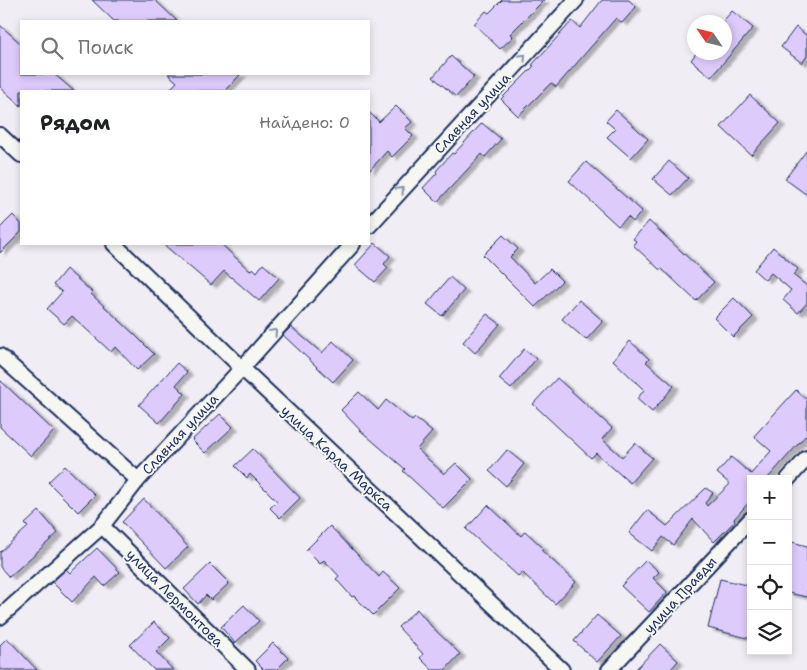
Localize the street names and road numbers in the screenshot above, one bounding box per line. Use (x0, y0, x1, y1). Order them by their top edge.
street label: Славная улица (430, 69, 514, 157)
street label: Славная улица (138, 390, 222, 478)
street label: улица Карла Маркса (277, 402, 397, 515)
street label: улица Лермонтова (122, 545, 228, 651)
street label: улица Правды (640, 553, 720, 637)

